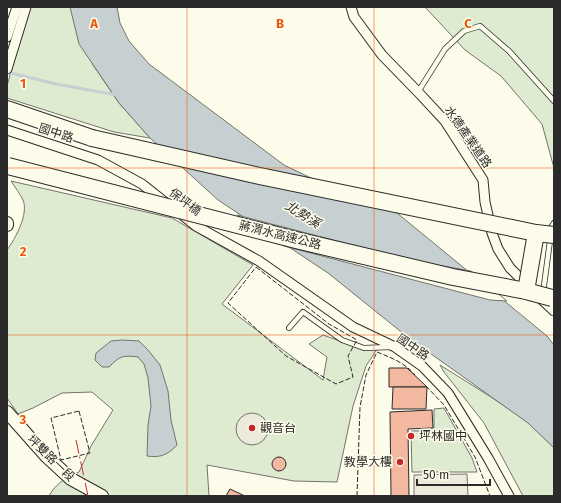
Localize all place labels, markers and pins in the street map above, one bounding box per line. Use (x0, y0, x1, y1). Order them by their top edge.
place label: 觀音台 (260, 421, 296, 435)
marker: 觀音台 (247, 423, 257, 433)
place label: 坪林國中 (419, 429, 467, 443)
marker: 坪林國中 (406, 431, 416, 441)
place label: 教學大樓 (344, 455, 392, 469)
marker: 教學大樓 (395, 457, 405, 467)

